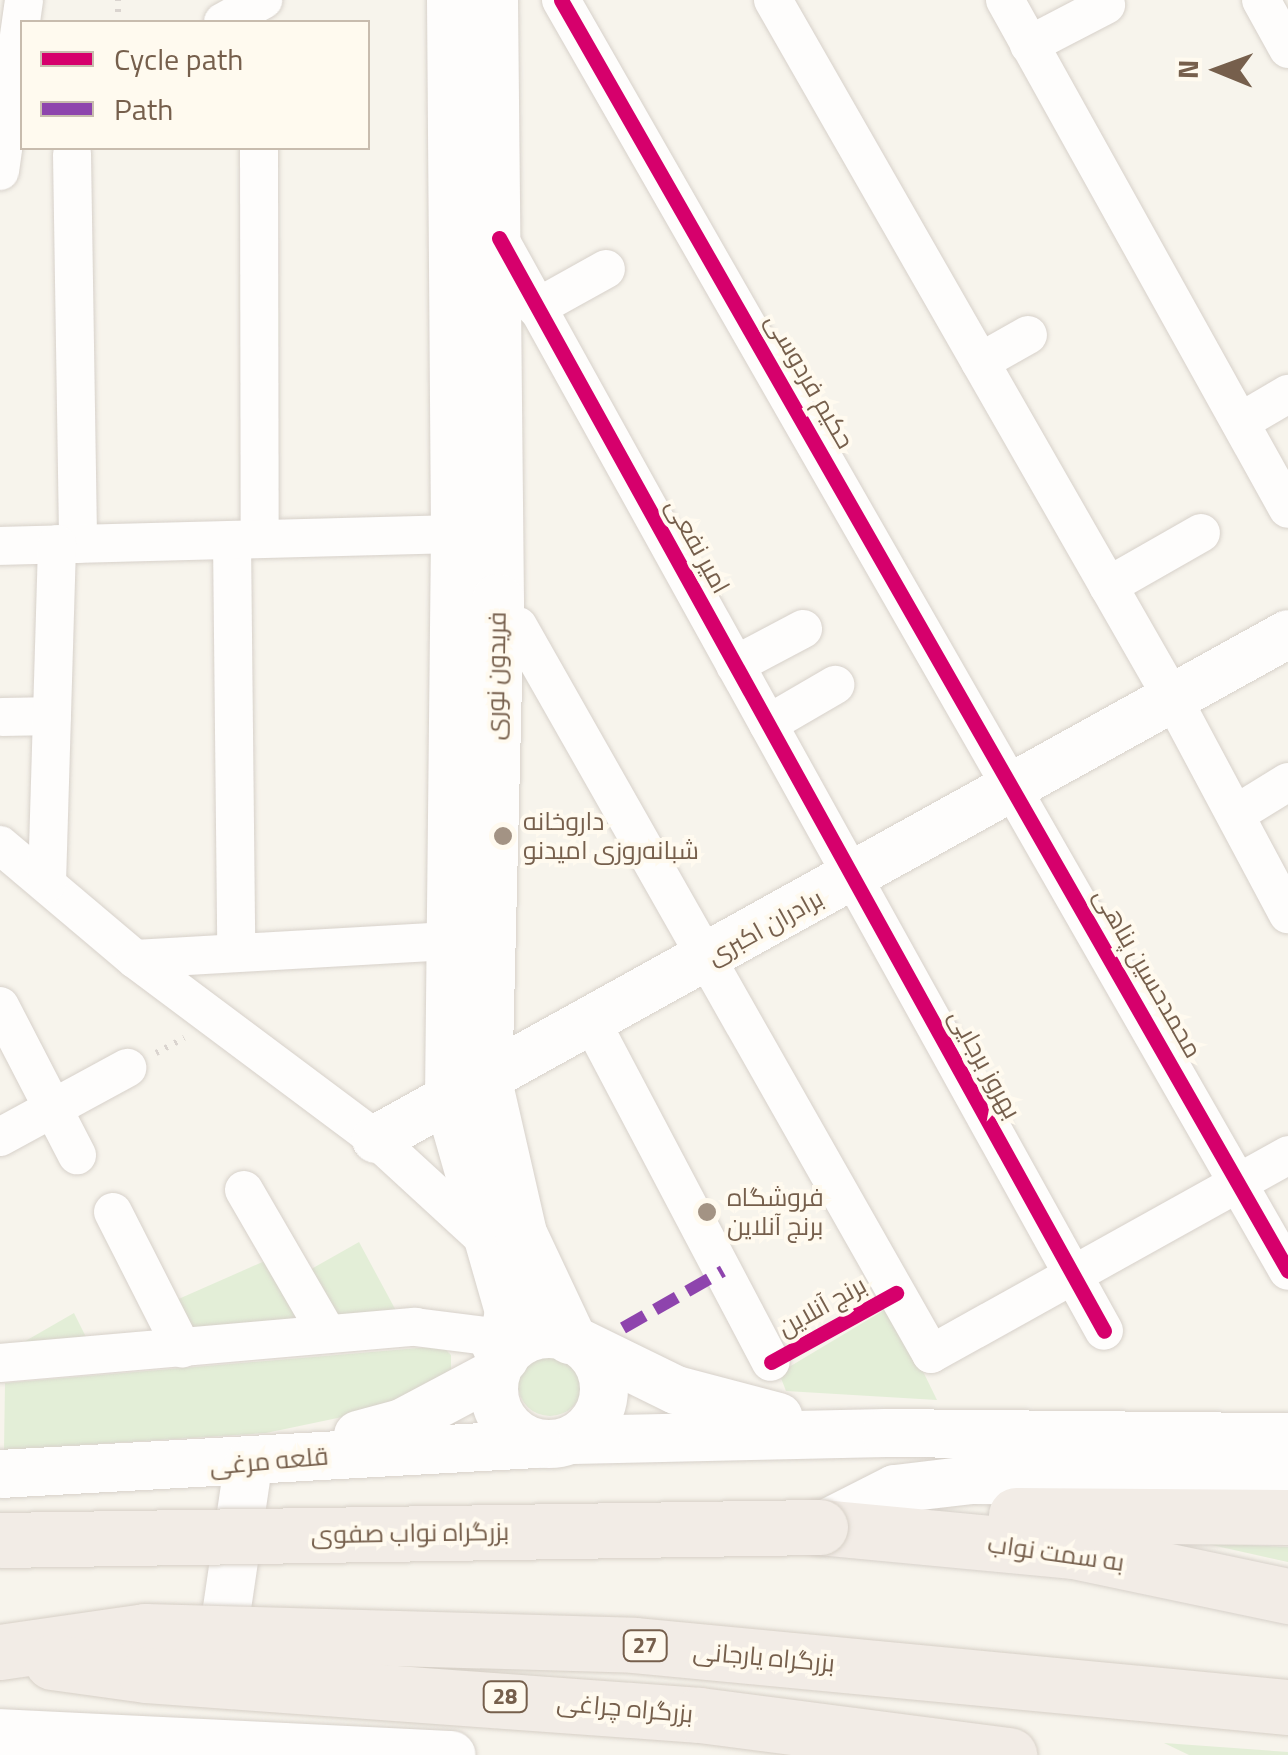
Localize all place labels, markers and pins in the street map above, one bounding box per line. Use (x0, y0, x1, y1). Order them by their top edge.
place label: داروخانه شبانه‌روزی امیدنو (523, 807, 699, 866)
marker: داروخانه شبانه‌روزی امیدنو (492, 825, 514, 847)
place label: فروشگاه برنج آنلاین (727, 1183, 824, 1242)
marker: فروشگاه برنج آنلاین (696, 1201, 718, 1223)

